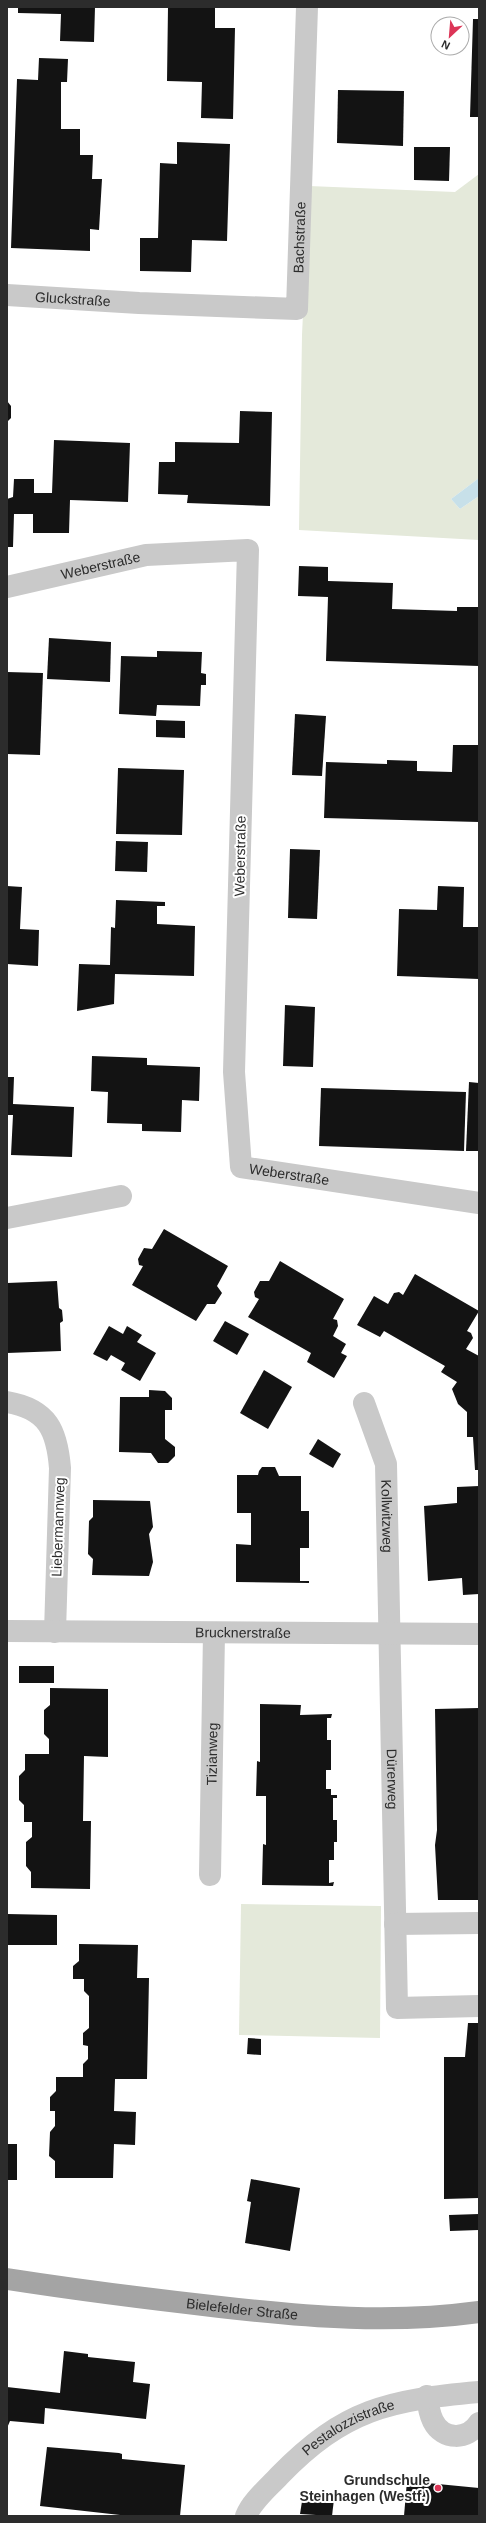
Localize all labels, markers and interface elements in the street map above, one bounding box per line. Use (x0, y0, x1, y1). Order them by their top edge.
north arrow (430, 16, 470, 56)
text: N (439, 38, 452, 52)
street label: Bachstraße (290, 201, 309, 273)
street label: Gluckstraße (35, 289, 111, 309)
street label: Weberstraße (59, 549, 142, 582)
street label: Weberstraße (231, 815, 249, 896)
street label: Weberstraße (248, 1160, 331, 1188)
street label: Liebermannweg (48, 1477, 68, 1577)
street label: Kollwitzweg (378, 1479, 396, 1553)
street label: Brucknerstraße (195, 1624, 291, 1641)
street label: Tizianweg (203, 1723, 221, 1785)
street label: Dürerweg (384, 1749, 401, 1810)
street label: Bielefelder Straße (185, 2295, 299, 2323)
street label: Pestalozzistraße (299, 2396, 396, 2459)
place label: Grundschule Steinhagen (Westf.) (300, 2472, 430, 2504)
marker: Grundschule Steinhagen (Westf.) (433, 2483, 443, 2493)

